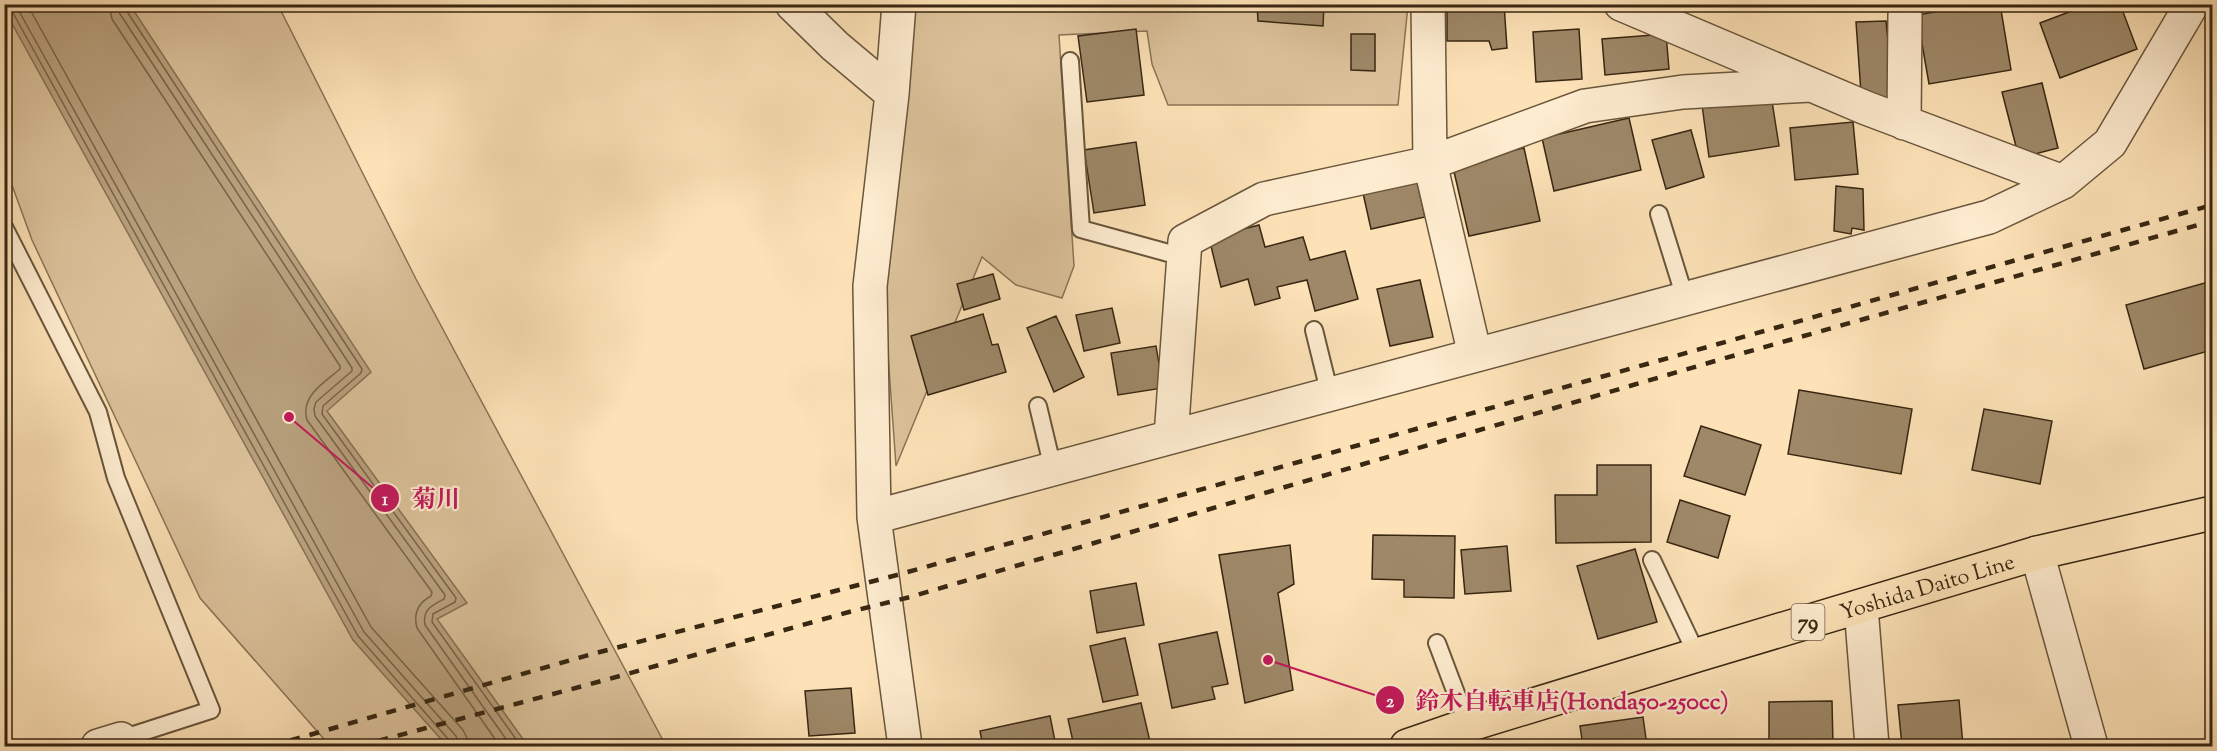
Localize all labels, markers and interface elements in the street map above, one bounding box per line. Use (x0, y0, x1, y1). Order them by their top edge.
callout: 菊川 (370, 477, 472, 519)
text: 菊川 (412, 484, 460, 518)
text: 1 (382, 488, 389, 514)
street label: Yoshida Daito Line (1836, 548, 2019, 630)
road number: 79 (1792, 604, 1824, 640)
callout: 鈴木自転車店(Honda50-250cc) (1375, 679, 1740, 721)
text: 鈴木自転車店(Honda50-250cc) (1416, 686, 1728, 720)
text: 2 (1386, 690, 1395, 716)

